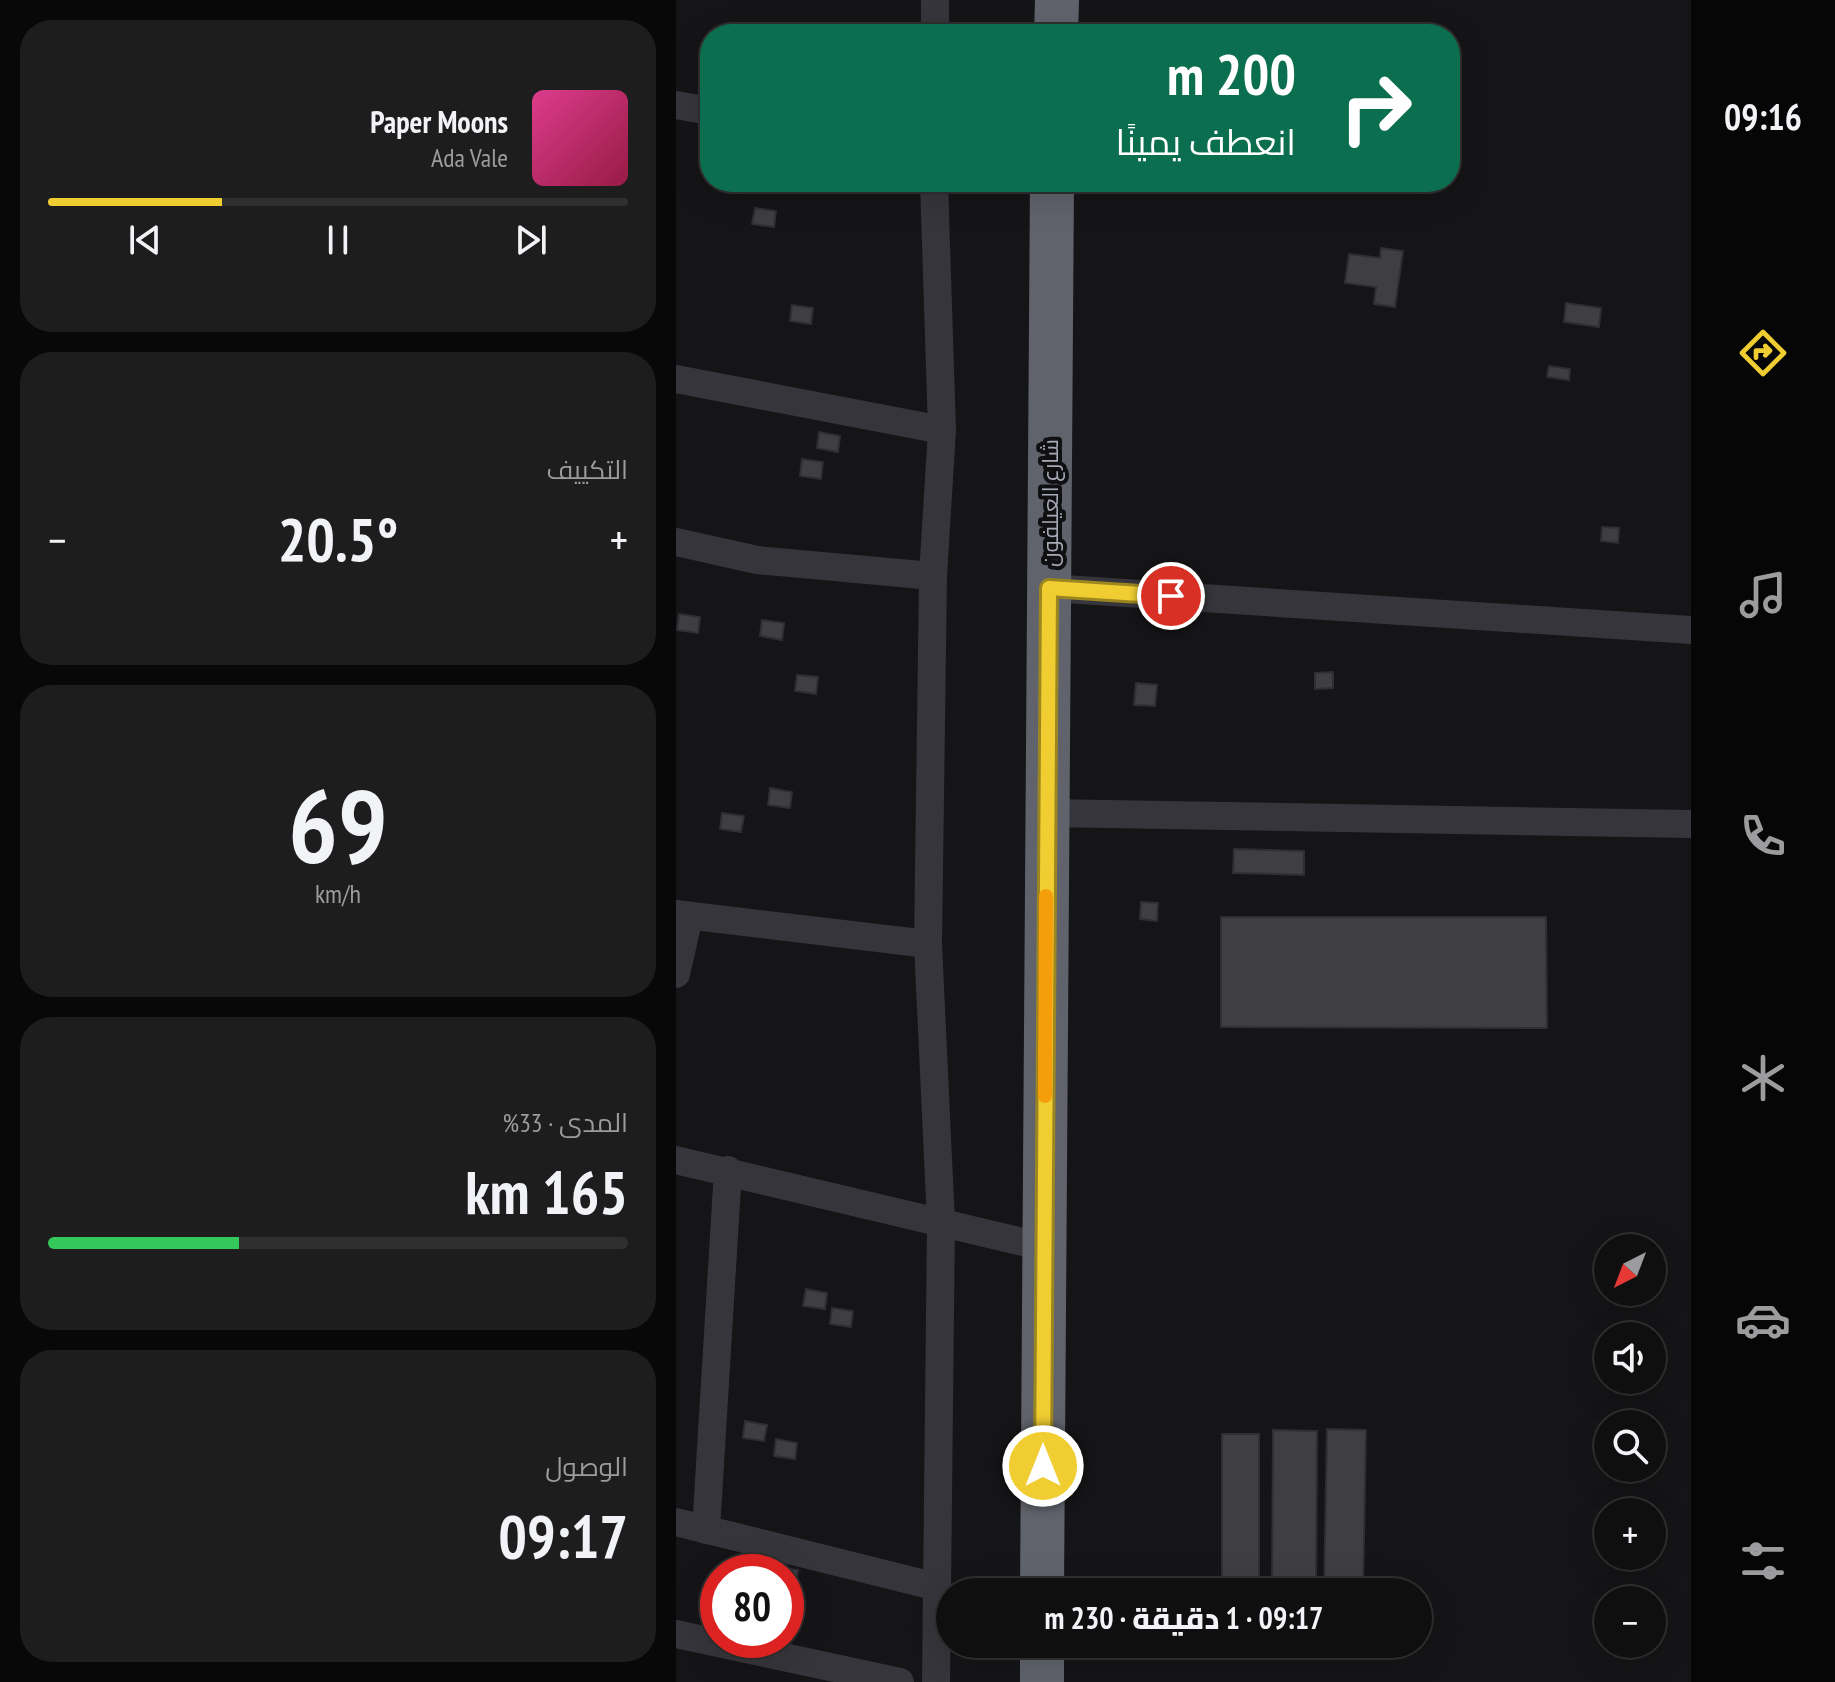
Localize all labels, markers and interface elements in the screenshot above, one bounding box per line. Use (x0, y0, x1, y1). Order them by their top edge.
text: 200 m (1167, 38, 1296, 110)
icon: right (1324, 56, 1428, 160)
text: 09:16 (1724, 93, 1802, 140)
text: Paper Moons (370, 102, 508, 141)
text: انعطف يمينًا (1116, 118, 1296, 165)
text: Ada Vale (431, 141, 508, 174)
icon: previous (123, 218, 167, 262)
icon: pause (316, 218, 360, 262)
icon: next (509, 218, 553, 262)
icon: directions (1735, 325, 1791, 381)
street label: شارع العيلفون (1036, 439, 1065, 567)
text: التكييف (546, 453, 628, 486)
text: 20.5° (278, 500, 398, 578)
text: − (48, 511, 66, 568)
text: + (610, 511, 628, 568)
pin (1137, 562, 1205, 630)
icon: music (1735, 567, 1791, 623)
icon: arrive (1149, 574, 1193, 618)
text: 69 (288, 757, 388, 892)
icon: phone (1735, 808, 1791, 864)
text: km/h (315, 877, 361, 910)
icon: climate (1735, 1050, 1791, 1106)
text: المدى · 33% (503, 1106, 628, 1139)
text: 165 km (465, 1153, 628, 1231)
north arrow (1594, 1234, 1666, 1306)
map controls (1594, 1234, 1666, 1658)
icon: car (1735, 1292, 1791, 1348)
button: sound (1594, 1322, 1666, 1394)
button: search (1594, 1410, 1666, 1482)
position arrow (1001, 1424, 1085, 1508)
text: الوصول (545, 1450, 628, 1483)
text: 09:17 (498, 1497, 628, 1575)
button: + (1594, 1498, 1666, 1570)
icon: filters (1735, 1533, 1791, 1589)
speed limit sign: 80 (700, 1554, 804, 1658)
button: − (1594, 1586, 1666, 1658)
text: 09:17 · 1 دقيقة · 230 m (1045, 1598, 1323, 1637)

